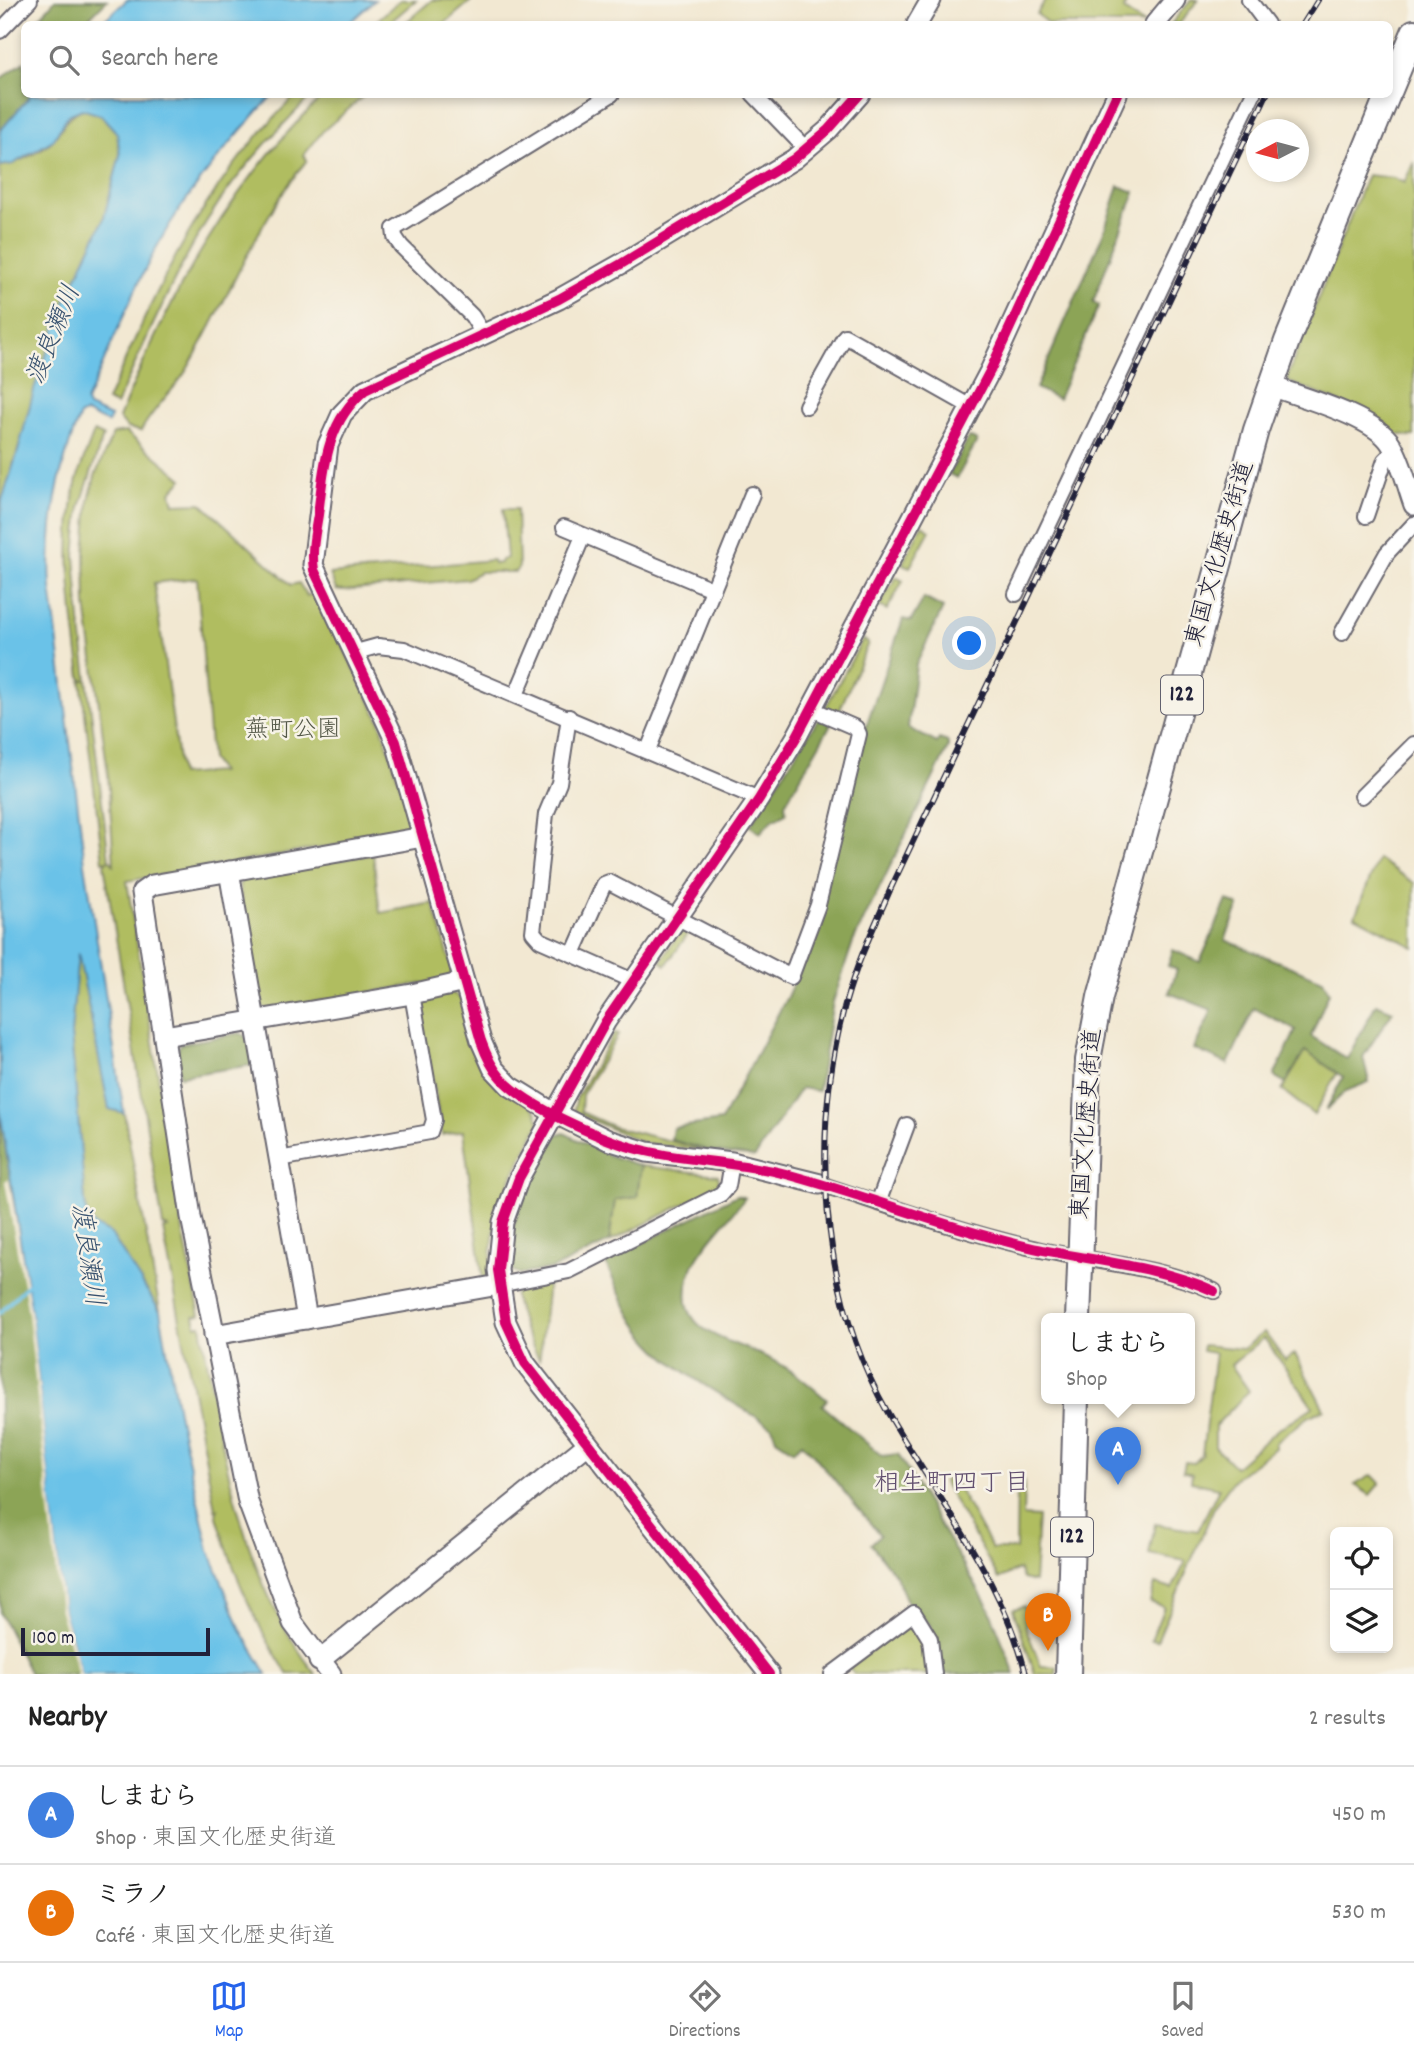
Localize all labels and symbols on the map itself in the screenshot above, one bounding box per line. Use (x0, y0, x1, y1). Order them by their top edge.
north arrow (1246, 119, 1309, 182)
water label: 渡良瀬川 (18, 280, 92, 390)
street label: 東国文化歴史街道 (1178, 457, 1264, 651)
your location (952, 626, 986, 660)
road number: 122 (1161, 676, 1203, 715)
park label: 蕪町公園 (245, 714, 341, 748)
street label: 東国文化歴史街道 (1064, 1027, 1112, 1221)
water label: 渡良瀬川 (60, 1201, 112, 1309)
pin: A (1095, 1427, 1141, 1485)
district label: 相生町四丁目 (874, 1466, 1030, 1503)
road number: 122 (1051, 1518, 1093, 1556)
pin: B (1025, 1593, 1071, 1651)
scale bar (21, 1625, 210, 1657)

